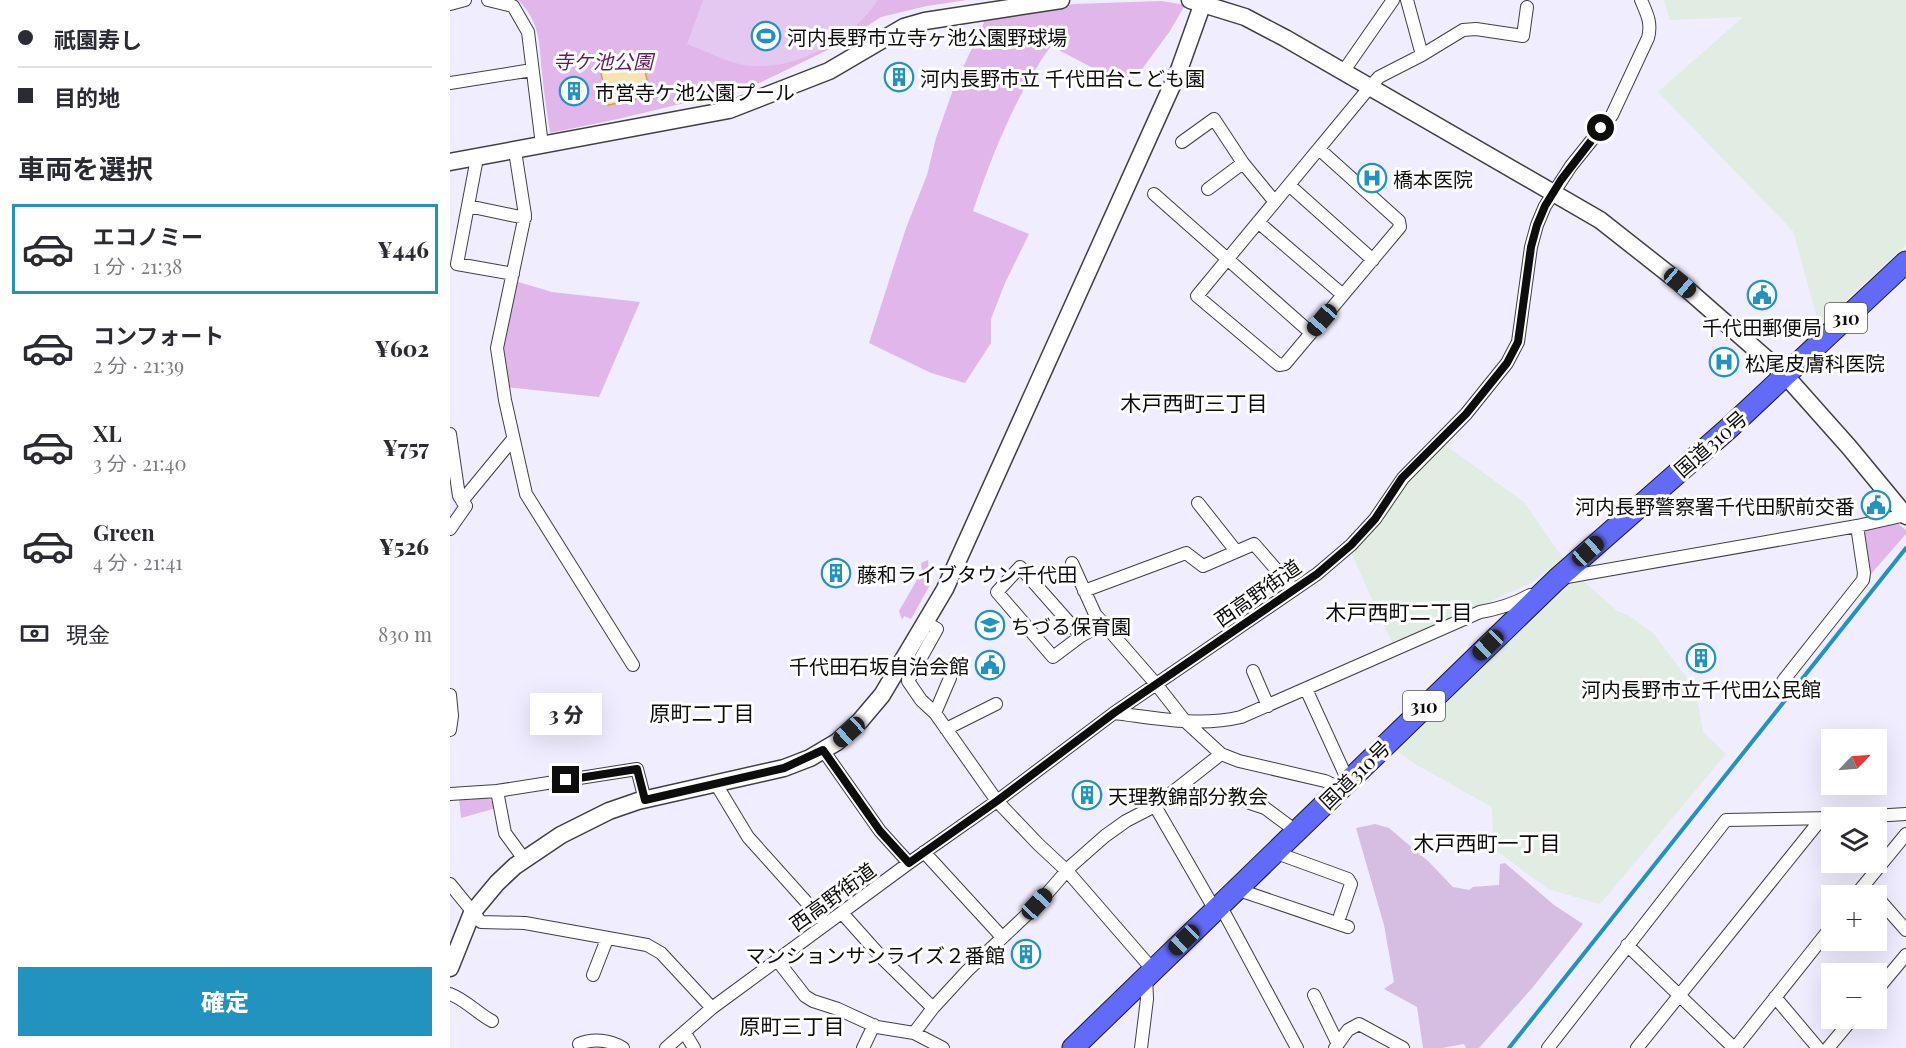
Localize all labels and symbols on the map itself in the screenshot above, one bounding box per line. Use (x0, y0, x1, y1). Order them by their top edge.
sports icon: 河内長野市立寺ヶ池公園野球場 (750, 20, 782, 52)
place label: 河内長野市立寺ヶ池公園野球場 (787, 23, 1067, 50)
park label: 寺ケ池公園 (553, 47, 656, 74)
building icon: 河内長野市立 千代田台こども園 (883, 61, 915, 93)
place label: 河内長野市立 千代田台こども園 (920, 64, 1205, 91)
building icon: 市営寺ケ池公園プール (558, 75, 590, 107)
place label: 市営寺ケ池公園プール (595, 78, 795, 105)
route start (1587, 114, 1614, 141)
hospital icon: 橋本医院 (1356, 162, 1388, 194)
place label: 橋本医院 (1393, 165, 1473, 192)
car (1660, 265, 1700, 301)
public building icon: 千代田郵便局 (1746, 279, 1778, 311)
car (1303, 301, 1341, 339)
road number: 310 (1825, 303, 1867, 333)
place label: 千代田郵便局 (1702, 313, 1822, 340)
hospital icon: 松尾皮膚科医院 (1708, 346, 1740, 378)
place label: 松尾皮膚科医院 (1745, 349, 1885, 376)
district label: 木戸西町三丁目 (1121, 388, 1268, 416)
street label: 国道310号 (1668, 404, 1752, 482)
public building icon: 河内長野警察署千代田駅前交番 (1860, 489, 1892, 521)
place label: 河内長野警察署千代田駅前交番 (1575, 492, 1855, 519)
car (1569, 532, 1607, 570)
street label: 西高野街道 (1208, 552, 1306, 632)
building icon: 藤和ライブタウン千代田 (820, 557, 852, 589)
place label: 藤和ライブタウン千代田 (857, 560, 1077, 587)
district label: 木戸西町二丁目 (1326, 597, 1473, 625)
school or university icon: ちづる保育園 (974, 609, 1006, 641)
place label: ちづる保育園 (1011, 612, 1131, 639)
car (1469, 626, 1507, 664)
building icon: 河内長野市立千代田公民館 (1685, 642, 1717, 674)
public building icon: 千代田石坂自治会館 (974, 649, 1006, 681)
place label: 千代田石坂自治会館 (789, 652, 969, 679)
place label: 河内長野市立千代田公民館 (1581, 675, 1821, 702)
road number: 310 (1403, 691, 1445, 721)
callout: 3 分 (530, 693, 602, 735)
district label: 原町二丁目 (650, 698, 755, 726)
car (830, 713, 868, 751)
north arrow (1821, 729, 1887, 795)
street label: 国道310号 (1313, 734, 1395, 814)
route end (552, 766, 579, 793)
building icon: 天理教錦部分教会 (1071, 779, 1103, 811)
place label: 天理教錦部分教会 (1108, 782, 1268, 809)
district label: 木戸西町一丁目 (1414, 828, 1561, 856)
street label: 西高野街道 (784, 856, 880, 936)
car (1018, 885, 1056, 923)
car (1165, 921, 1203, 959)
building icon: マンションサンライズ２番館 (1010, 938, 1042, 970)
place label: マンションサンライズ２番館 (746, 941, 1005, 968)
district label: 原町三丁目 (740, 1011, 845, 1039)

